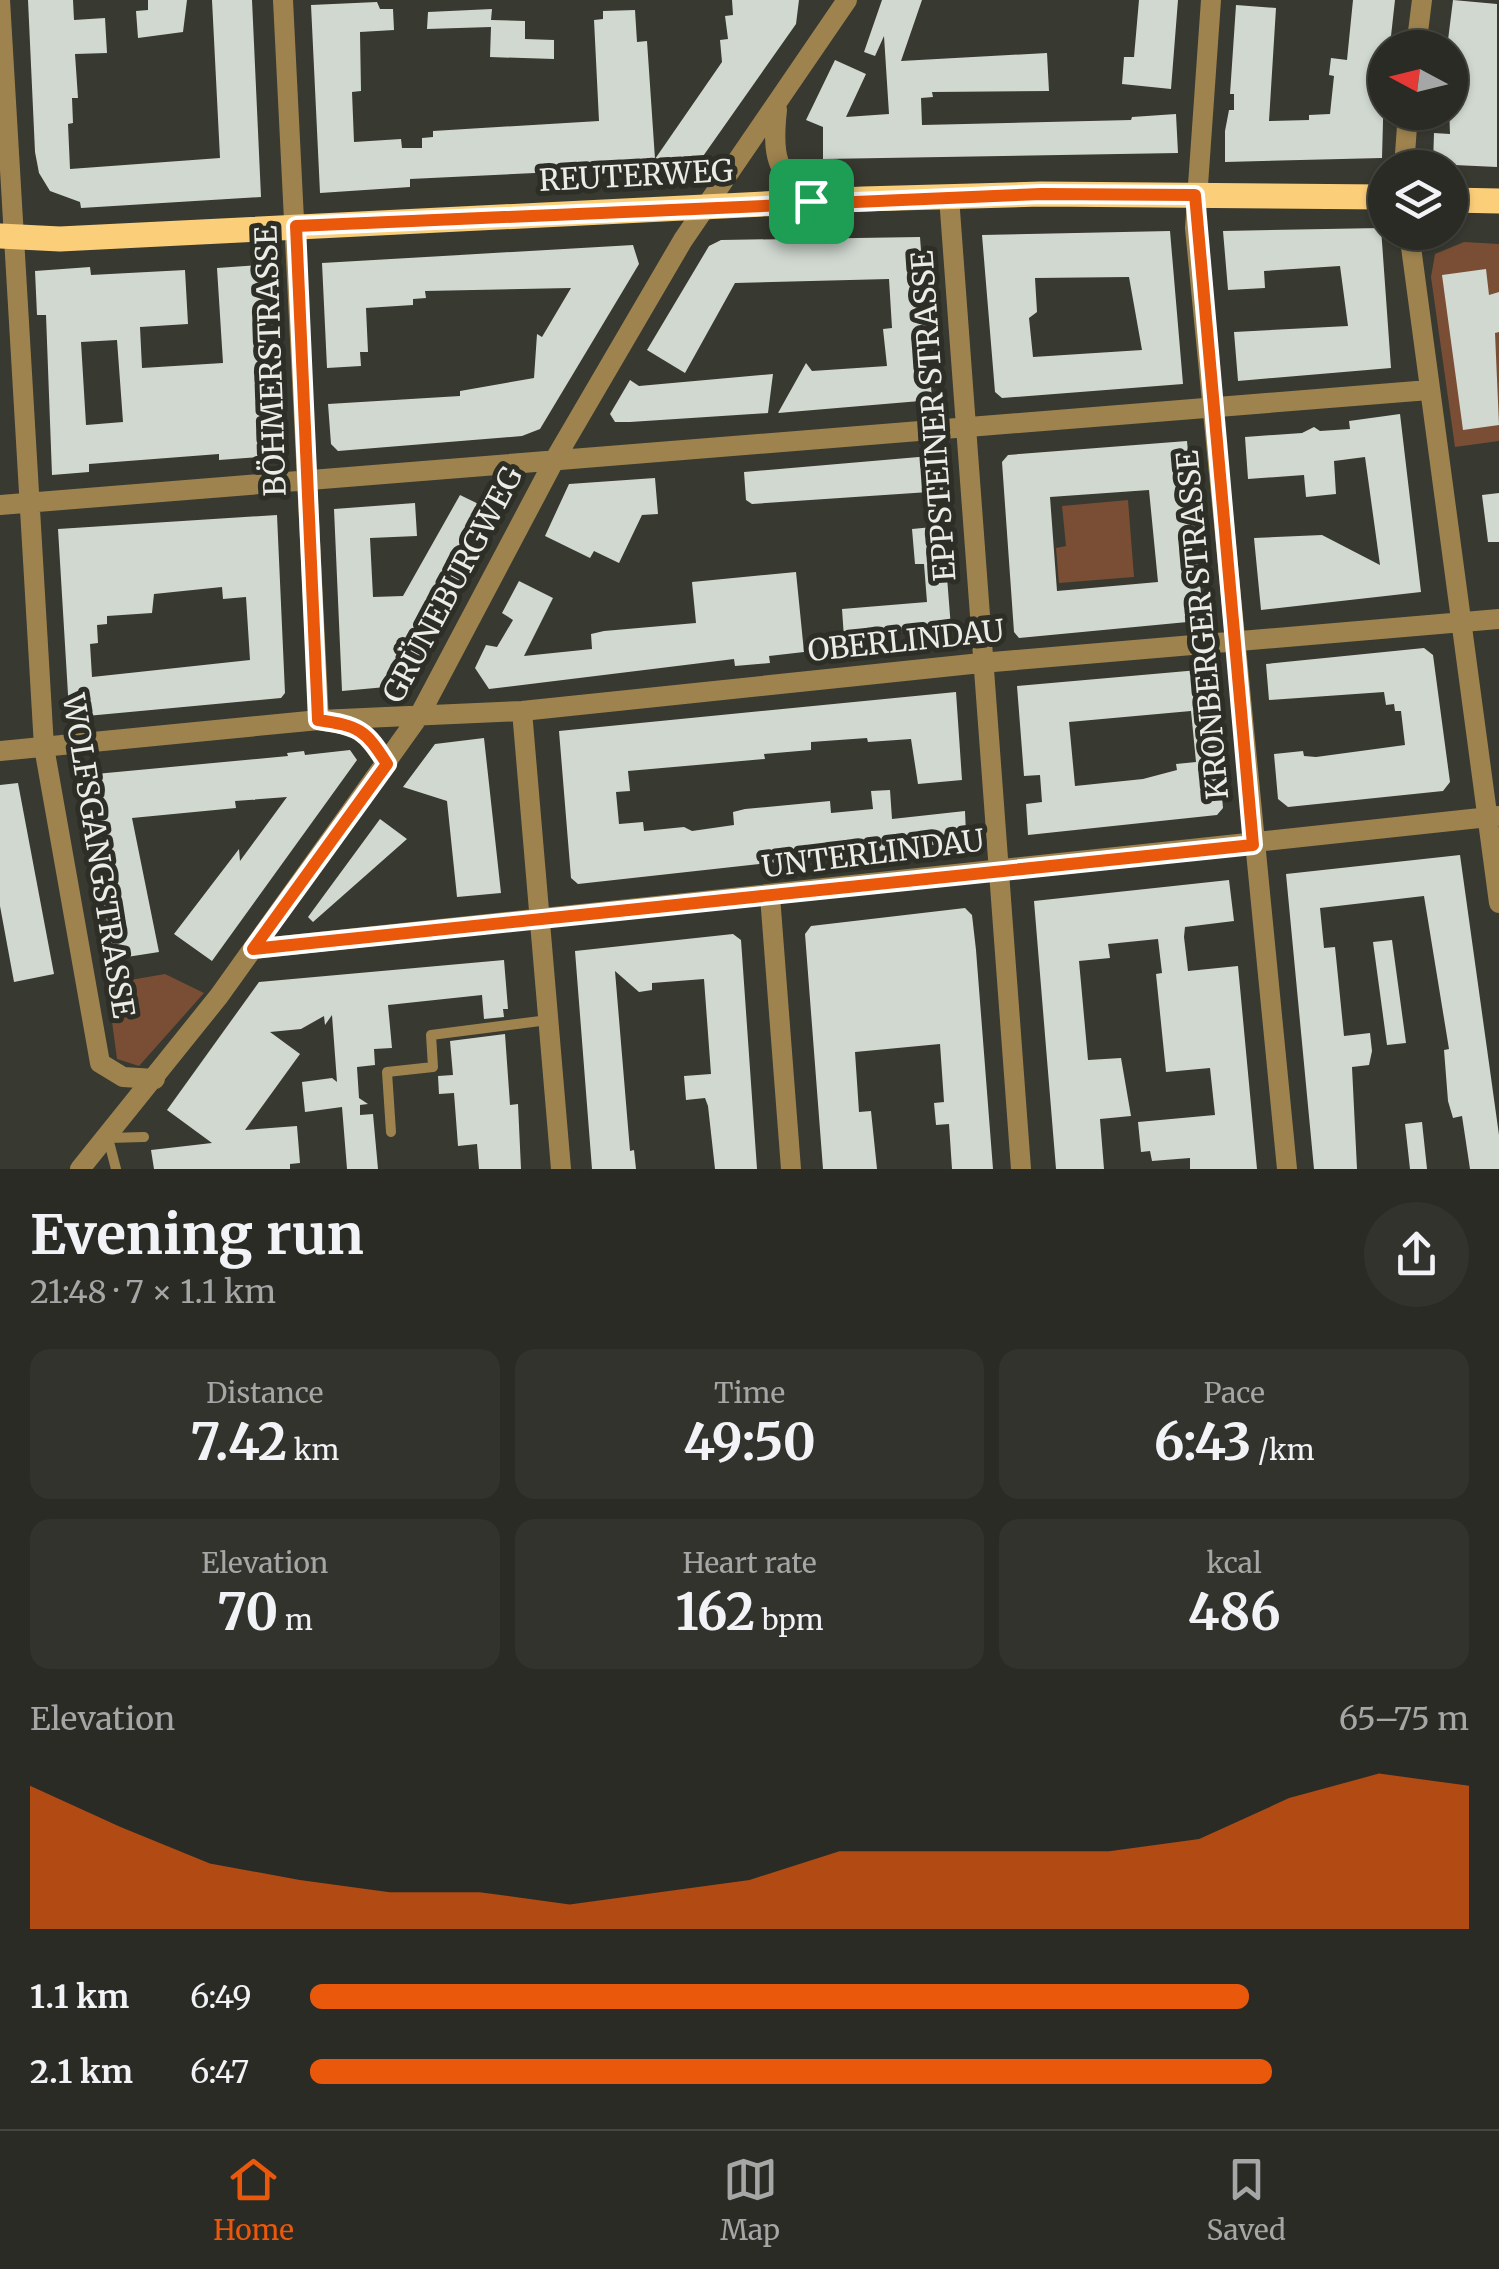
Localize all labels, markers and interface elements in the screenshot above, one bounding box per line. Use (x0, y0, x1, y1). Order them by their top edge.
north arrow (1368, 30, 1468, 130)
map controls (1368, 30, 1468, 250)
button: layers (1368, 150, 1468, 250)
street label: REUTERWEG (538, 151, 734, 199)
pin (769, 159, 854, 244)
icon: arrive (784, 174, 839, 229)
street label: BÖHMERSTRASSE (246, 225, 294, 497)
street label: EPPSTEINER STRASSE (902, 249, 964, 583)
street label: KRONBERGER STRASSE (1168, 449, 1236, 801)
street label: GRÜNEBURGWEG (374, 460, 530, 709)
street label: OBERLINDAU (806, 611, 1006, 669)
street label: WOLFSGANGSTRASSE (54, 690, 143, 1021)
street label: UNTERLINDAU (760, 821, 986, 885)
text: Evening run (30, 1200, 364, 1269)
button: share (1364, 1202, 1469, 1307)
text: 21:48 · 7 × 1.1 km (30, 1272, 276, 1312)
text: Distance (206, 1375, 323, 1411)
text: Time (714, 1375, 785, 1411)
text: Pace (1204, 1375, 1265, 1411)
text: 7.42 (190, 1411, 287, 1474)
text: 49:50 (683, 1411, 816, 1474)
text: 6:43 (1154, 1411, 1251, 1474)
text: km (287, 1432, 339, 1468)
text: /km (1251, 1432, 1315, 1468)
text: Elevation (201, 1545, 328, 1581)
text: Heart rate (683, 1545, 816, 1581)
text: kcal (1207, 1545, 1262, 1581)
text: 70 (217, 1581, 278, 1644)
text: 162 (675, 1581, 755, 1644)
text: 486 (1188, 1581, 1281, 1644)
text: m (278, 1602, 313, 1638)
text: bpm (755, 1602, 824, 1638)
text: Elevation (30, 1699, 175, 1739)
text: 65–75 m (1339, 1699, 1469, 1739)
text: 1.1 km (30, 1977, 129, 2017)
text: 6:49 (190, 1977, 252, 2017)
text: 2.1 km (30, 2052, 133, 2092)
text: 6:47 (190, 2052, 249, 2092)
tab: Home (213, 2152, 294, 2248)
tab: Map (720, 2152, 780, 2248)
tab: Saved (1206, 2152, 1286, 2248)

